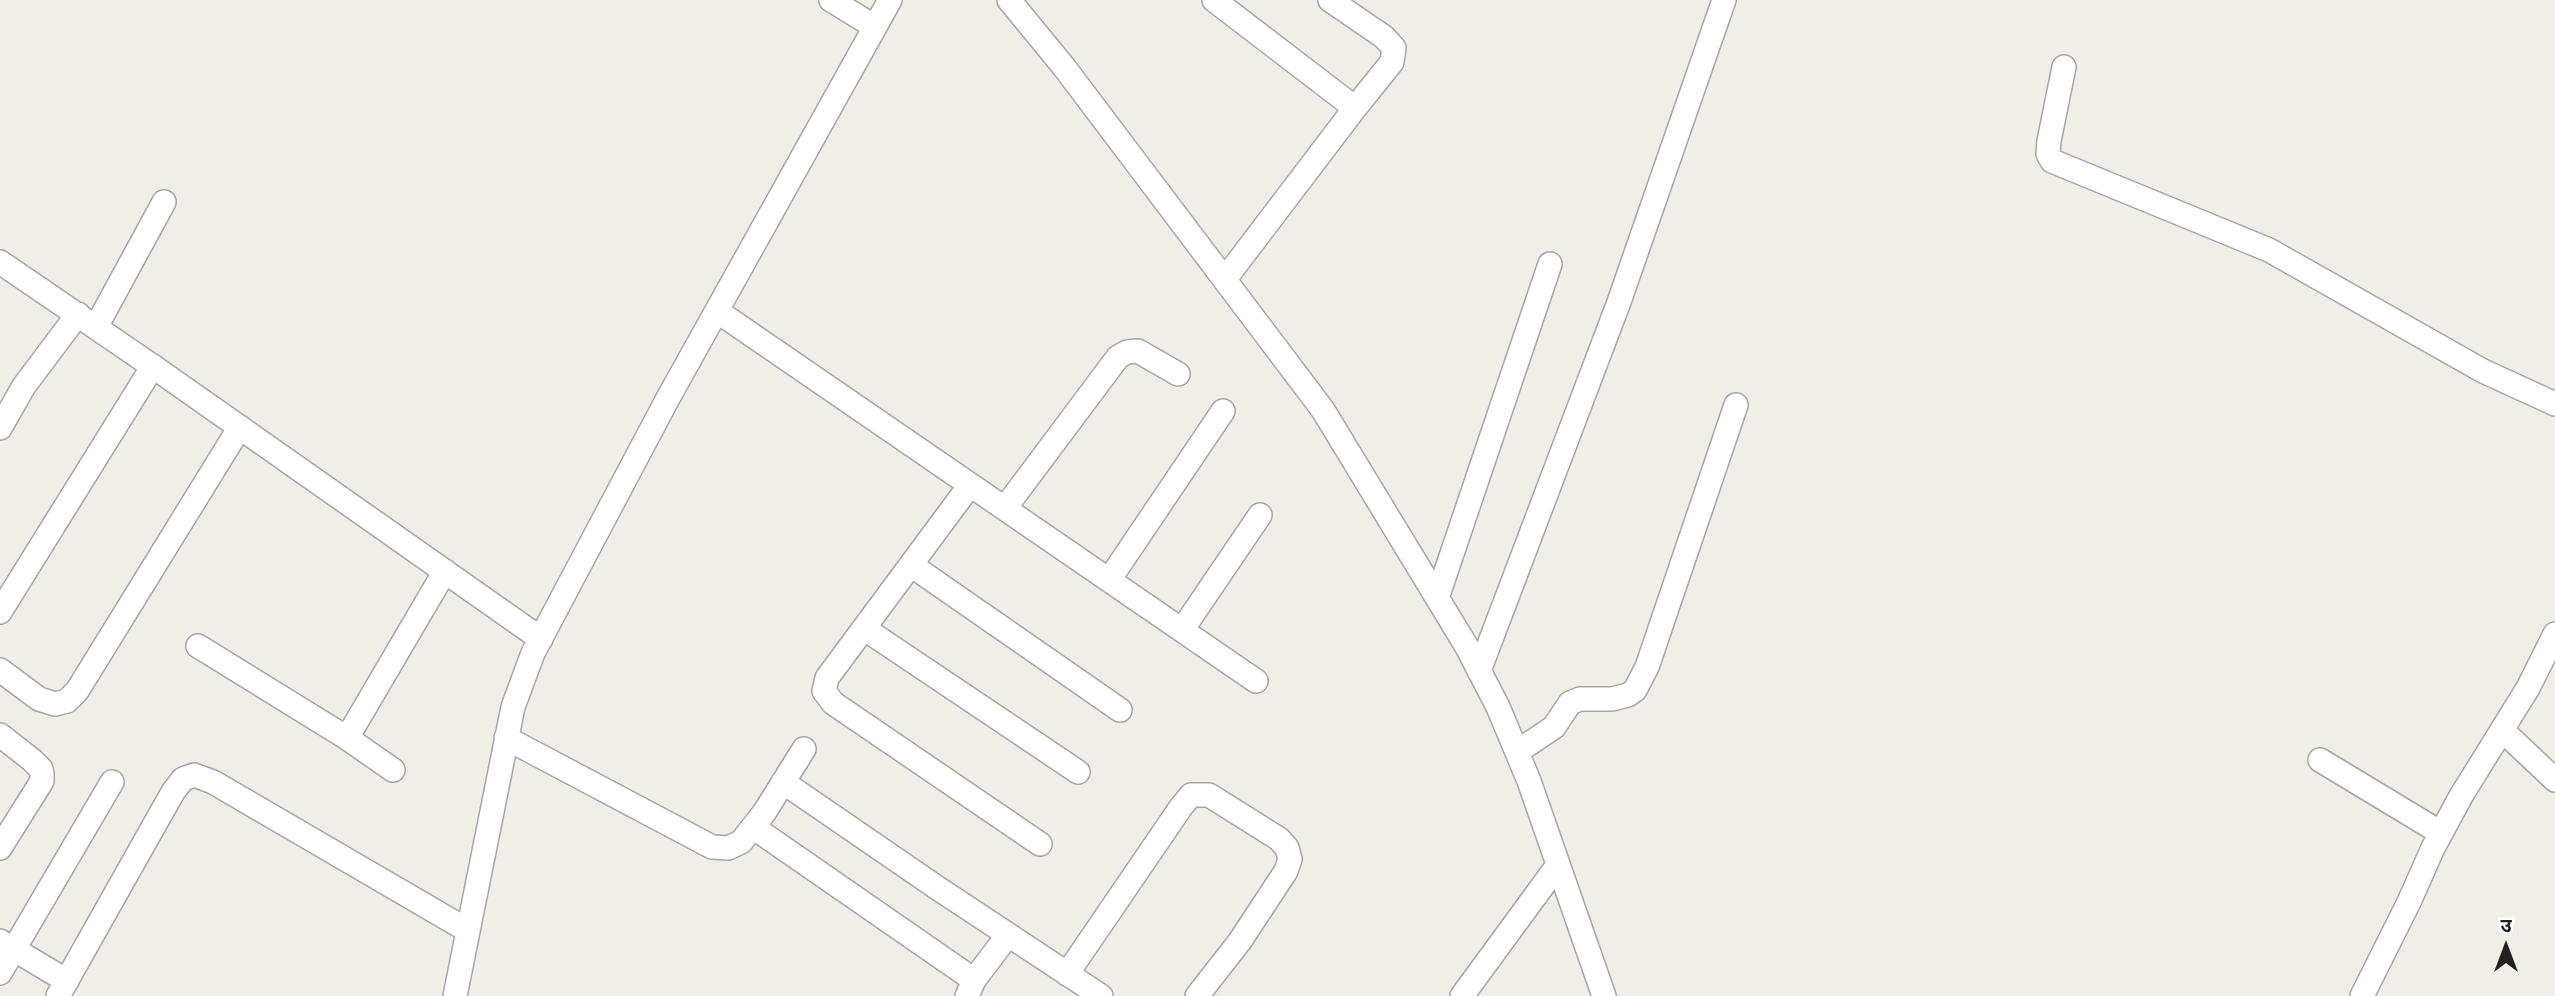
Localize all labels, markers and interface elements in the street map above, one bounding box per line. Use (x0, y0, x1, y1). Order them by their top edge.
north arrow (2471, 912, 2541, 982)
text: उ (2500, 914, 2512, 937)

